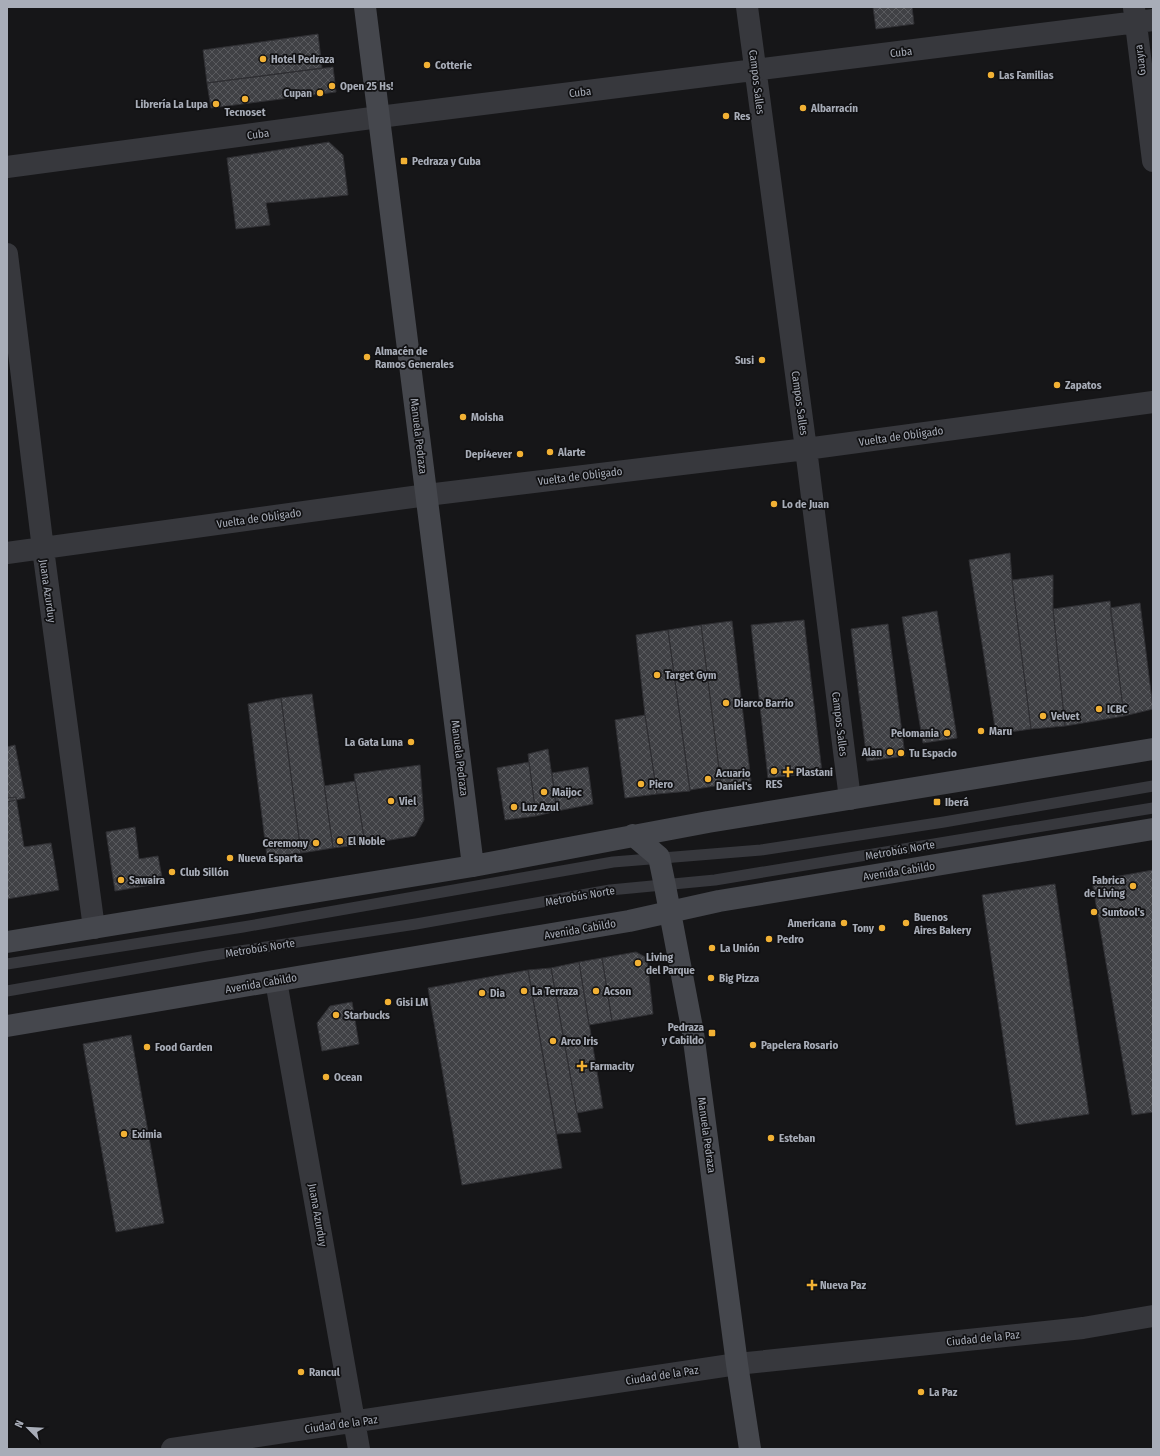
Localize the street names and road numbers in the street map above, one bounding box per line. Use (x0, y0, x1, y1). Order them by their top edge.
street label: Guayra (1132, 44, 1149, 76)
street label: Cuba (889, 45, 913, 60)
street label: Campos Salles (746, 49, 767, 115)
street label: Cuba (568, 85, 592, 100)
street label: Cuba (246, 127, 270, 142)
street label: Campos Salles (789, 370, 810, 436)
street label: Manuela Pedraza (407, 397, 430, 475)
street label: Vuelta de Obligado (858, 424, 944, 449)
street label: Vuelta de Obligado (537, 465, 623, 488)
street label: Vuelta de Obligado (216, 506, 302, 531)
street label: Juana Azurduy (37, 559, 58, 624)
street label: Campos Salles (829, 691, 850, 757)
street label: Manuela Pedraza (448, 719, 471, 797)
street label: Metrobús Norte (864, 838, 936, 863)
street label: Avenida Cabildo (862, 859, 936, 884)
street label: Metrobús Norte (544, 884, 616, 909)
street label: Avenida Cabildo (543, 917, 617, 942)
street label: Metrobús Norte (224, 937, 296, 960)
street label: Avenida Cabildo (224, 971, 298, 996)
street label: Manuela Pedraza (695, 1096, 718, 1174)
street label: Juana Azurduy (306, 1183, 329, 1248)
street label: Ciudad de la Paz (946, 1328, 1021, 1349)
street label: Ciudad de la Paz (625, 1363, 700, 1388)
street label: Ciudad de la Paz (304, 1413, 379, 1436)

